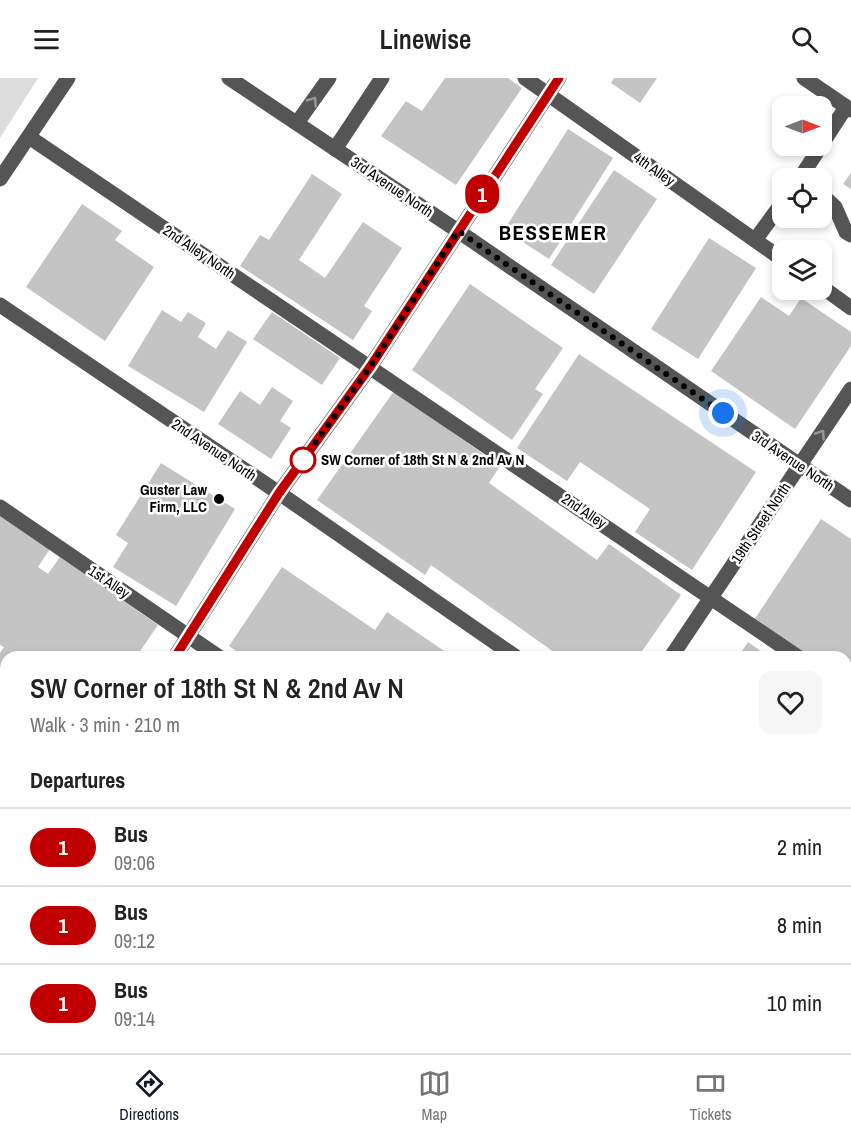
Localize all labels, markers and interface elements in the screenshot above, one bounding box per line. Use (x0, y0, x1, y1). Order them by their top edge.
text: Linewise (380, 21, 471, 57)
icon: menu (30, 23, 63, 56)
icon: search (788, 23, 821, 56)
one-way arrow (306, 96, 317, 107)
north arrow (772, 96, 832, 156)
map controls (772, 96, 832, 300)
street label: 4th Alley (629, 147, 680, 191)
street label: 3rd Avenue North (347, 151, 438, 222)
button: locate (772, 168, 832, 228)
line badge: 1 (462, 174, 502, 214)
text: 1 (477, 180, 487, 209)
district label: BESSEMER (499, 218, 607, 247)
street label: 2nd Alley North (159, 220, 240, 284)
button: layers (772, 240, 832, 300)
your location (708, 398, 738, 428)
street label: 2nd Avenue North (168, 413, 261, 486)
street label: 3rd Avenue North (748, 425, 839, 496)
one-way arrow (813, 429, 824, 440)
marker: SW Corner of 18th St N & 2nd Av N (290, 447, 316, 473)
place label: SW Corner of 18th St N & 2nd Av N (321, 449, 524, 470)
street label: 19th Street North (726, 478, 795, 567)
place label: Guster Law Firm, LLC (140, 479, 207, 517)
street label: 2nd Alley (558, 488, 612, 534)
marker: Guster Law Firm, LLC (212, 492, 226, 506)
street label: 1st Alley (84, 560, 135, 604)
text: SW Corner of 18th St N & 2nd Av N (30, 669, 404, 707)
button: heart (759, 671, 822, 734)
text: Walk · 3 min · 210 m (30, 711, 180, 738)
text: Departures (30, 765, 125, 795)
text: Bus (114, 819, 148, 849)
text: 2 min (777, 832, 822, 862)
text: 1 (58, 833, 68, 862)
text: 09:06 (114, 849, 155, 876)
text: Bus (114, 897, 148, 927)
text: 8 min (777, 910, 822, 940)
text: 1 (58, 911, 68, 940)
text: 09:12 (114, 927, 155, 954)
text: Bus (114, 975, 148, 1005)
text: 10 min (767, 988, 822, 1018)
text: 1 (58, 989, 68, 1018)
text: 09:14 (114, 1005, 155, 1032)
tab: Directions (119, 1067, 179, 1125)
tab: Map (418, 1067, 451, 1125)
tab: Tickets (690, 1067, 732, 1125)

